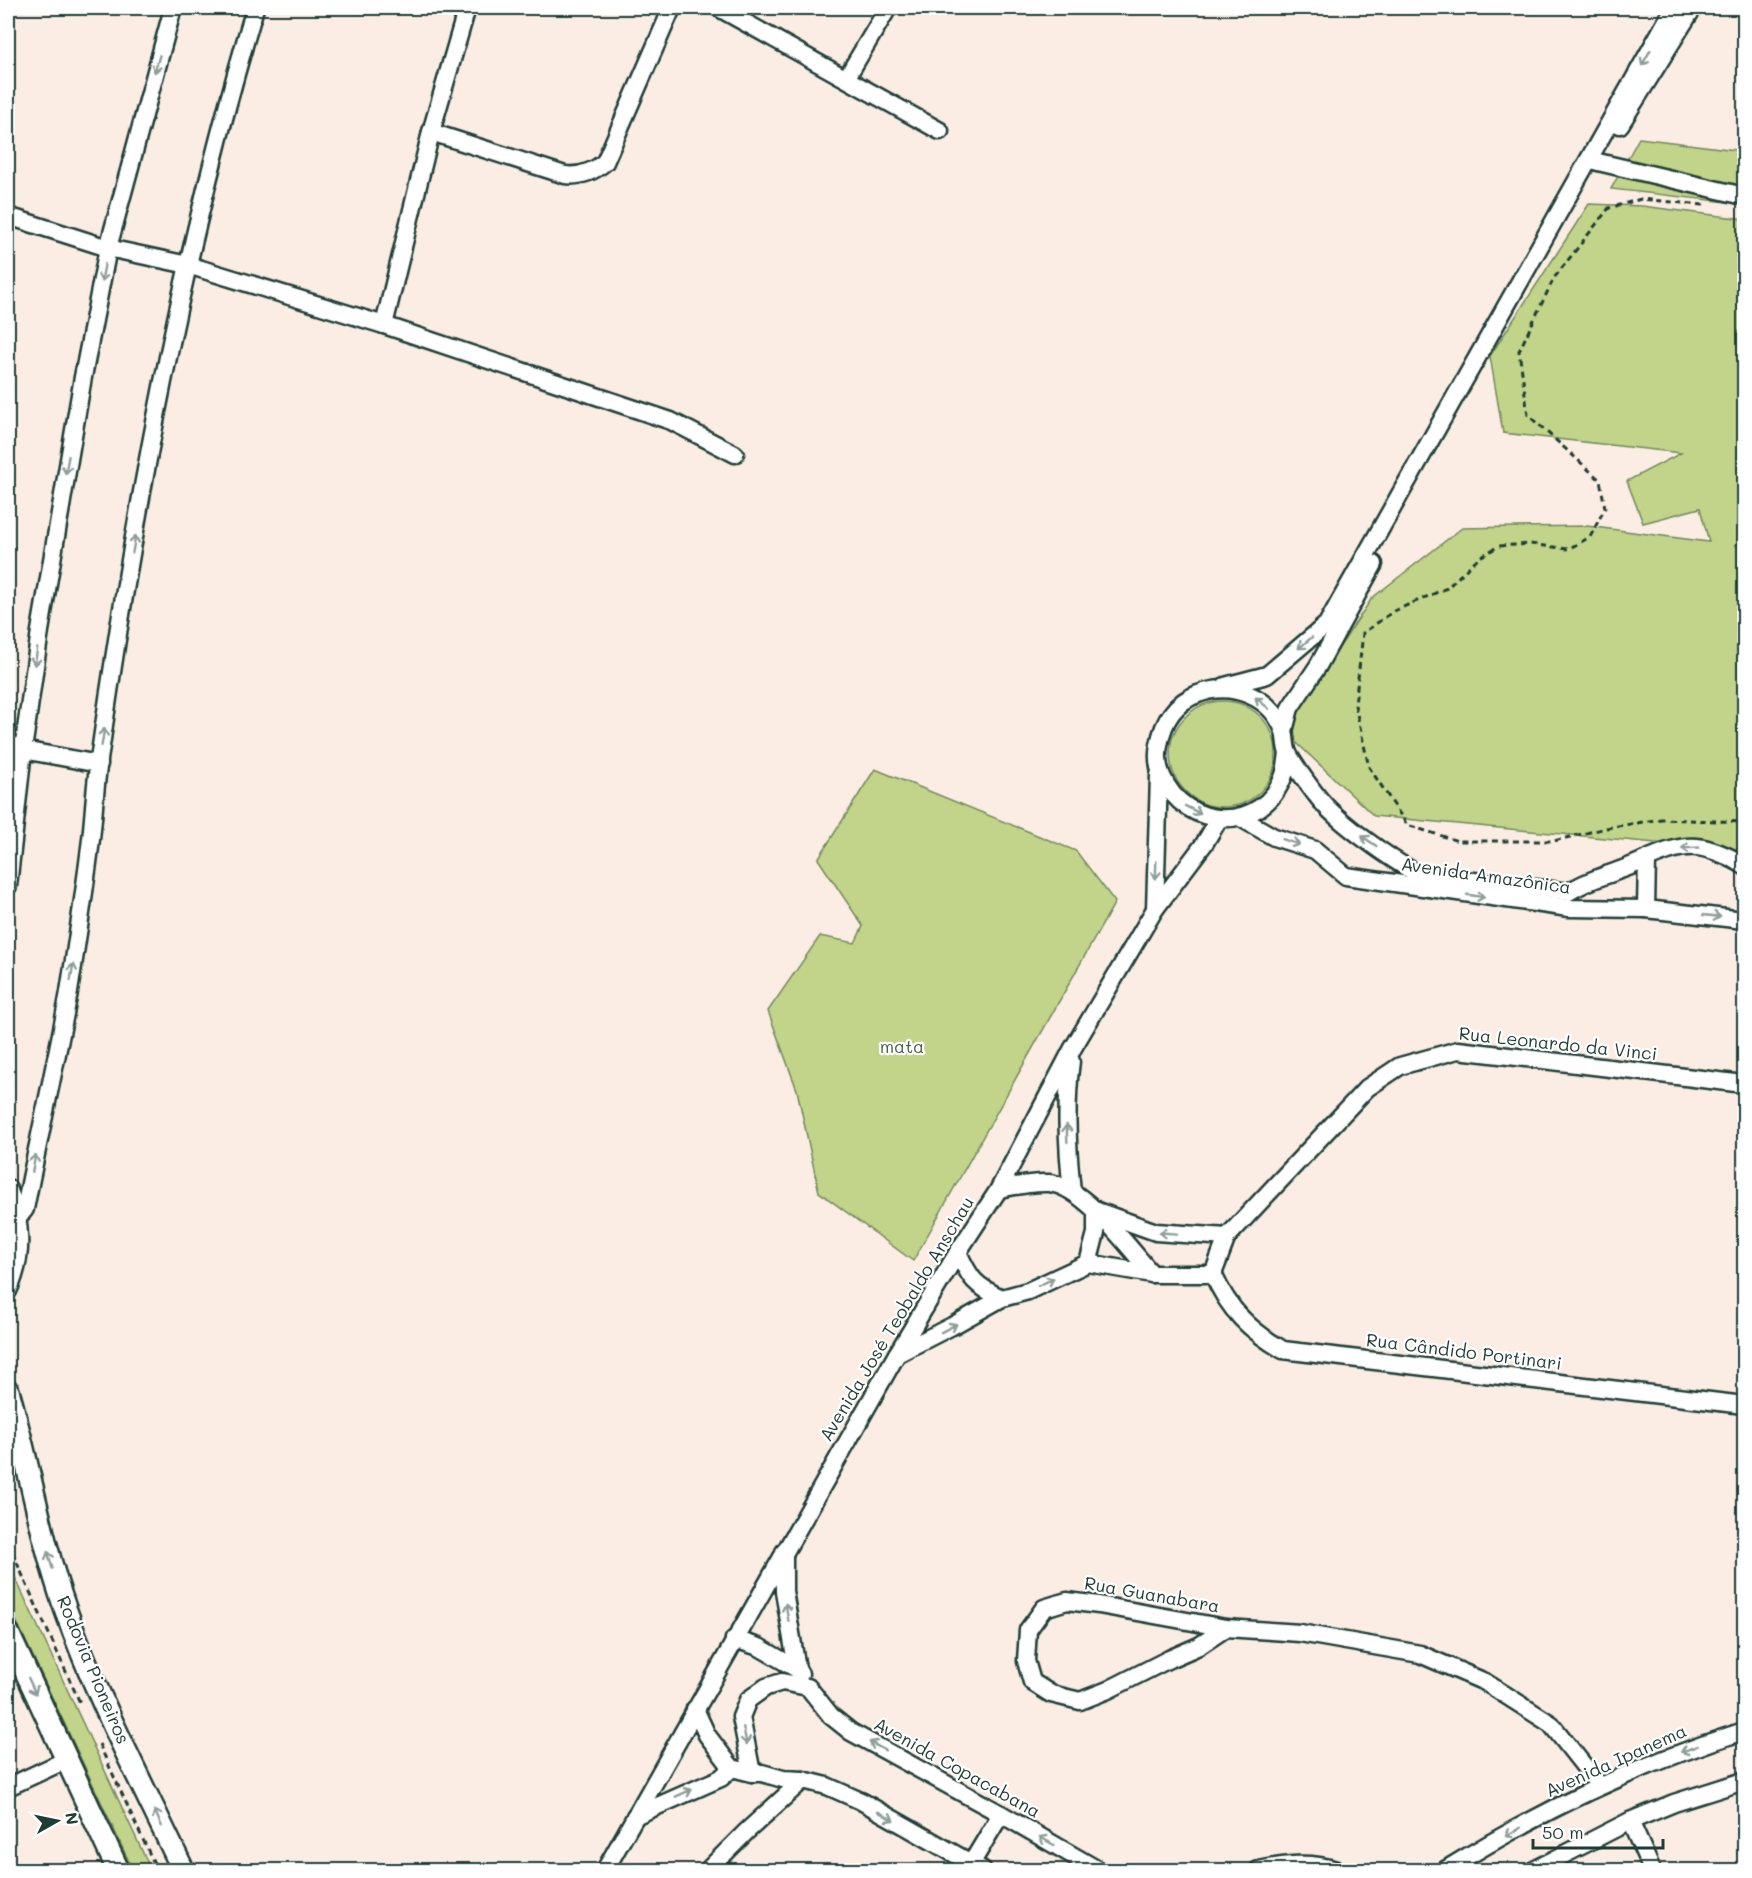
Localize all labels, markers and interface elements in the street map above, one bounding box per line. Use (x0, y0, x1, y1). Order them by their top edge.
one-way arrow (1639, 50, 1651, 67)
one-way arrow (151, 54, 162, 73)
one-way arrow (97, 263, 108, 282)
one-way arrow (62, 454, 73, 474)
one-way arrow (129, 535, 140, 555)
one-way arrow (1298, 636, 1313, 650)
one-way arrow (30, 647, 41, 666)
one-way arrow (1255, 696, 1270, 710)
one-way arrow (97, 727, 108, 747)
one-way arrow (1184, 805, 1202, 817)
one-way arrow (1362, 835, 1378, 847)
one-way arrow (1281, 838, 1300, 849)
one-way arrow (1681, 843, 1701, 854)
street label: Avenida Amazônica (1400, 851, 1573, 899)
one-way arrow (1151, 860, 1162, 880)
one-way arrow (1466, 890, 1486, 901)
one-way arrow (1702, 911, 1721, 922)
one-way arrow (67, 962, 78, 982)
street label: Rua Leonardo da Vinci (1458, 1021, 1658, 1065)
park label: mata (880, 1034, 924, 1058)
one-way arrow (1061, 1123, 1073, 1143)
one-way arrow (29, 1154, 40, 1173)
street label: Avenida José Teobaldo Anschau (813, 1192, 979, 1445)
one-way arrow (1159, 1227, 1179, 1238)
one-way arrow (1037, 1276, 1055, 1287)
one-way arrow (939, 1322, 957, 1333)
street label: Rua Cândido Portinari (1365, 1327, 1563, 1375)
one-way arrow (44, 1551, 55, 1570)
street label: Rua Guanabara (1083, 1570, 1222, 1618)
street label: Rodovia Pioneiros (52, 1592, 136, 1747)
one-way arrow (781, 1603, 792, 1622)
one-way arrow (27, 1677, 39, 1695)
street label: Avenida Copacabana (870, 1711, 1045, 1823)
street label: Avenida Ipanema (1541, 1718, 1690, 1802)
one-way arrow (739, 1726, 751, 1745)
one-way arrow (869, 1740, 886, 1752)
one-way arrow (1680, 1744, 1699, 1755)
one-way arrow (675, 1787, 693, 1798)
north arrow (27, 1791, 87, 1851)
one-way arrow (152, 1809, 164, 1827)
one-way arrow (877, 1810, 894, 1822)
text: N (61, 1811, 84, 1826)
scale bar (1533, 1812, 1664, 1850)
text: 50 m (1542, 1820, 1584, 1844)
one-way arrow (1504, 1827, 1522, 1838)
one-way arrow (1039, 1835, 1056, 1847)

